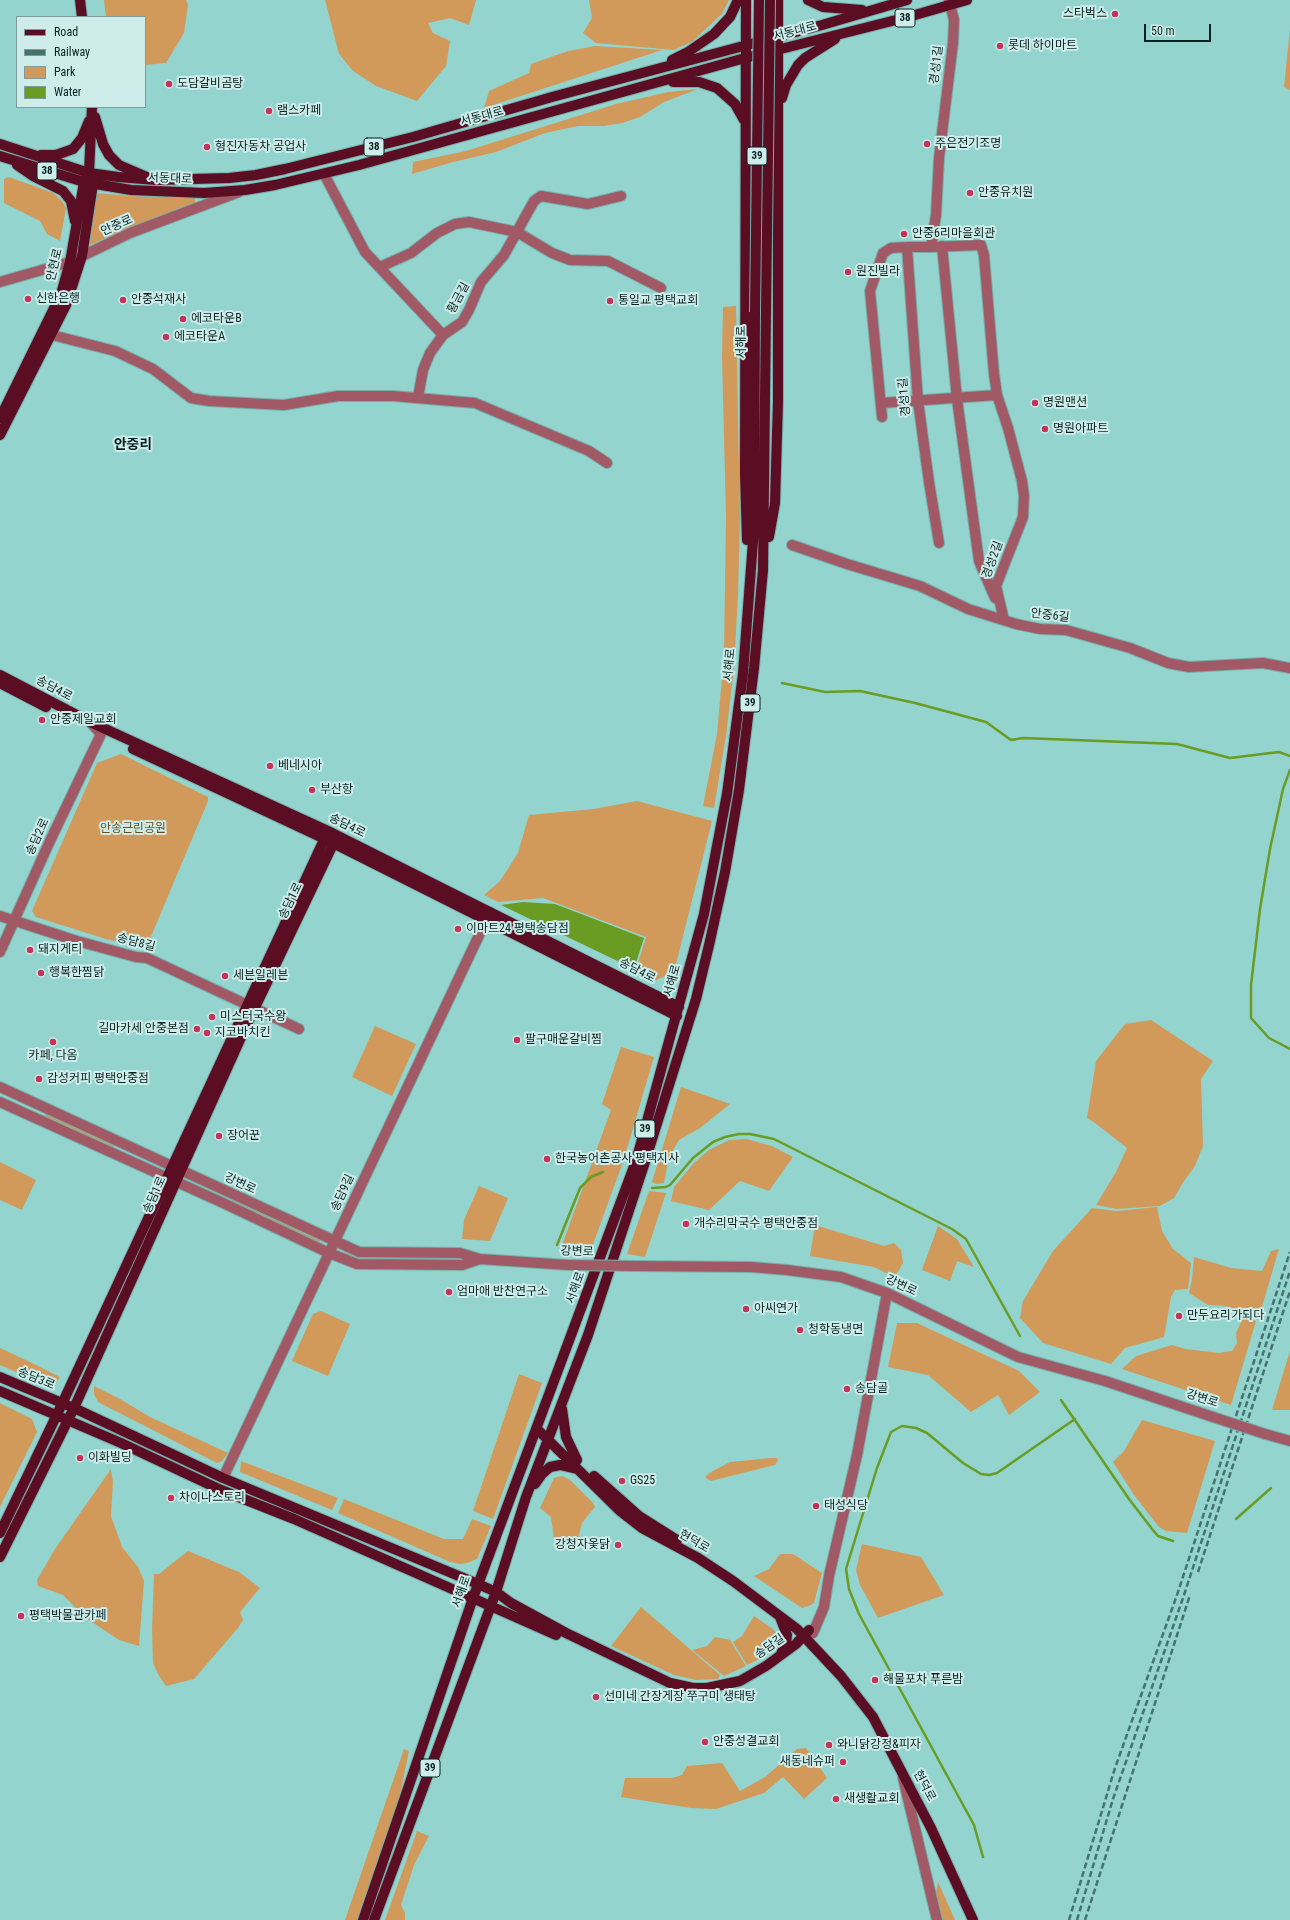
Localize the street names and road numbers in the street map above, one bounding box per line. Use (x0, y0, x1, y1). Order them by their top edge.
road number: 38 (895, 9, 915, 27)
street label: 서동대로 (772, 19, 818, 45)
street label: 경성1길 (927, 45, 947, 85)
street label: 서동대로 (459, 104, 505, 130)
road number: 38 (364, 138, 384, 156)
road number: 39 (747, 147, 767, 165)
road number: 38 (37, 162, 57, 180)
street label: 서동대로 (148, 171, 192, 187)
street label: 안중로 (99, 213, 135, 239)
street label: 안현로 (44, 247, 66, 283)
street label: 황금길 (445, 280, 473, 316)
street label: 서해로 (735, 325, 749, 359)
street label: 경성1길 (896, 377, 914, 417)
street label: 경성2길 (980, 539, 1006, 581)
street label: 안중6길 (1030, 606, 1070, 626)
street label: 서해로 (721, 648, 739, 682)
street label: 송담4로 (33, 673, 75, 705)
road number: 39 (740, 694, 760, 712)
street label: 송담4로 (326, 811, 368, 841)
street label: 송담2로 (23, 816, 53, 858)
street label: 송담1로 (276, 880, 306, 922)
street label: 송담8길 (115, 931, 157, 955)
street label: 송담4로 (616, 956, 658, 986)
street label: 서해로 (662, 963, 684, 999)
road number: 39 (635, 1120, 655, 1138)
street label: 강변로 (222, 1170, 258, 1198)
street label: 송담9길 (328, 1172, 358, 1214)
street label: 송담1로 (140, 1174, 170, 1216)
street label: 강변로 (560, 1244, 594, 1260)
street label: 서해로 (564, 1270, 588, 1306)
street label: 강변로 (883, 1272, 919, 1300)
street label: 송담3로 (15, 1365, 57, 1393)
street label: 강변로 (1184, 1387, 1220, 1411)
street label: 현덕로 (676, 1527, 712, 1557)
street label: 서해로 (450, 1574, 474, 1610)
street label: 송담길 (752, 1632, 788, 1662)
road number: 39 (420, 1759, 440, 1777)
street label: 현덕로 (910, 1768, 938, 1804)

